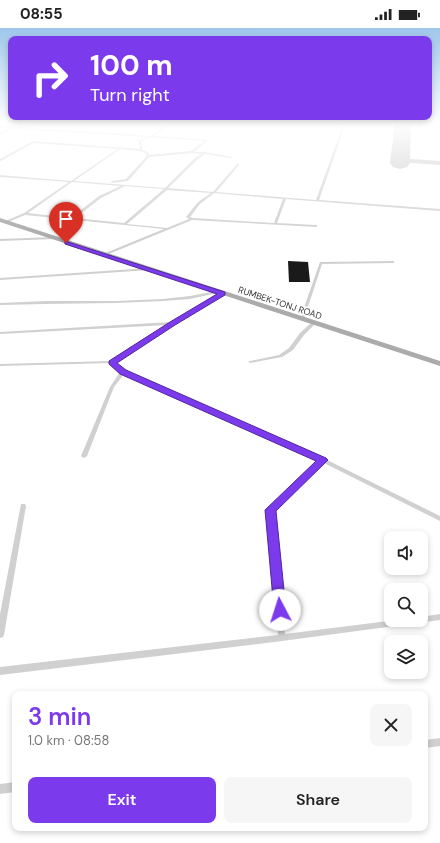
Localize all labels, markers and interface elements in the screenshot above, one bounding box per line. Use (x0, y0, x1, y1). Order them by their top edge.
text: 08:55 (20, 4, 63, 24)
text: 100 m (90, 47, 173, 84)
icon: right (24, 52, 76, 104)
text: Turn right (90, 83, 170, 107)
pin (49, 202, 83, 243)
icon: arrive (55, 208, 77, 230)
street label: RUMBEK-TONJ ROAD (237, 284, 323, 322)
map controls (384, 531, 428, 679)
button: sound (384, 531, 428, 575)
button: search (384, 583, 428, 627)
position arrow (259, 589, 301, 631)
button: layers (384, 635, 428, 679)
text: 3 min (28, 701, 91, 732)
button: close (370, 704, 412, 746)
text: 1.0 km · 08:58 (28, 732, 109, 749)
button: Exit (28, 777, 216, 823)
button: Share (224, 777, 412, 823)

